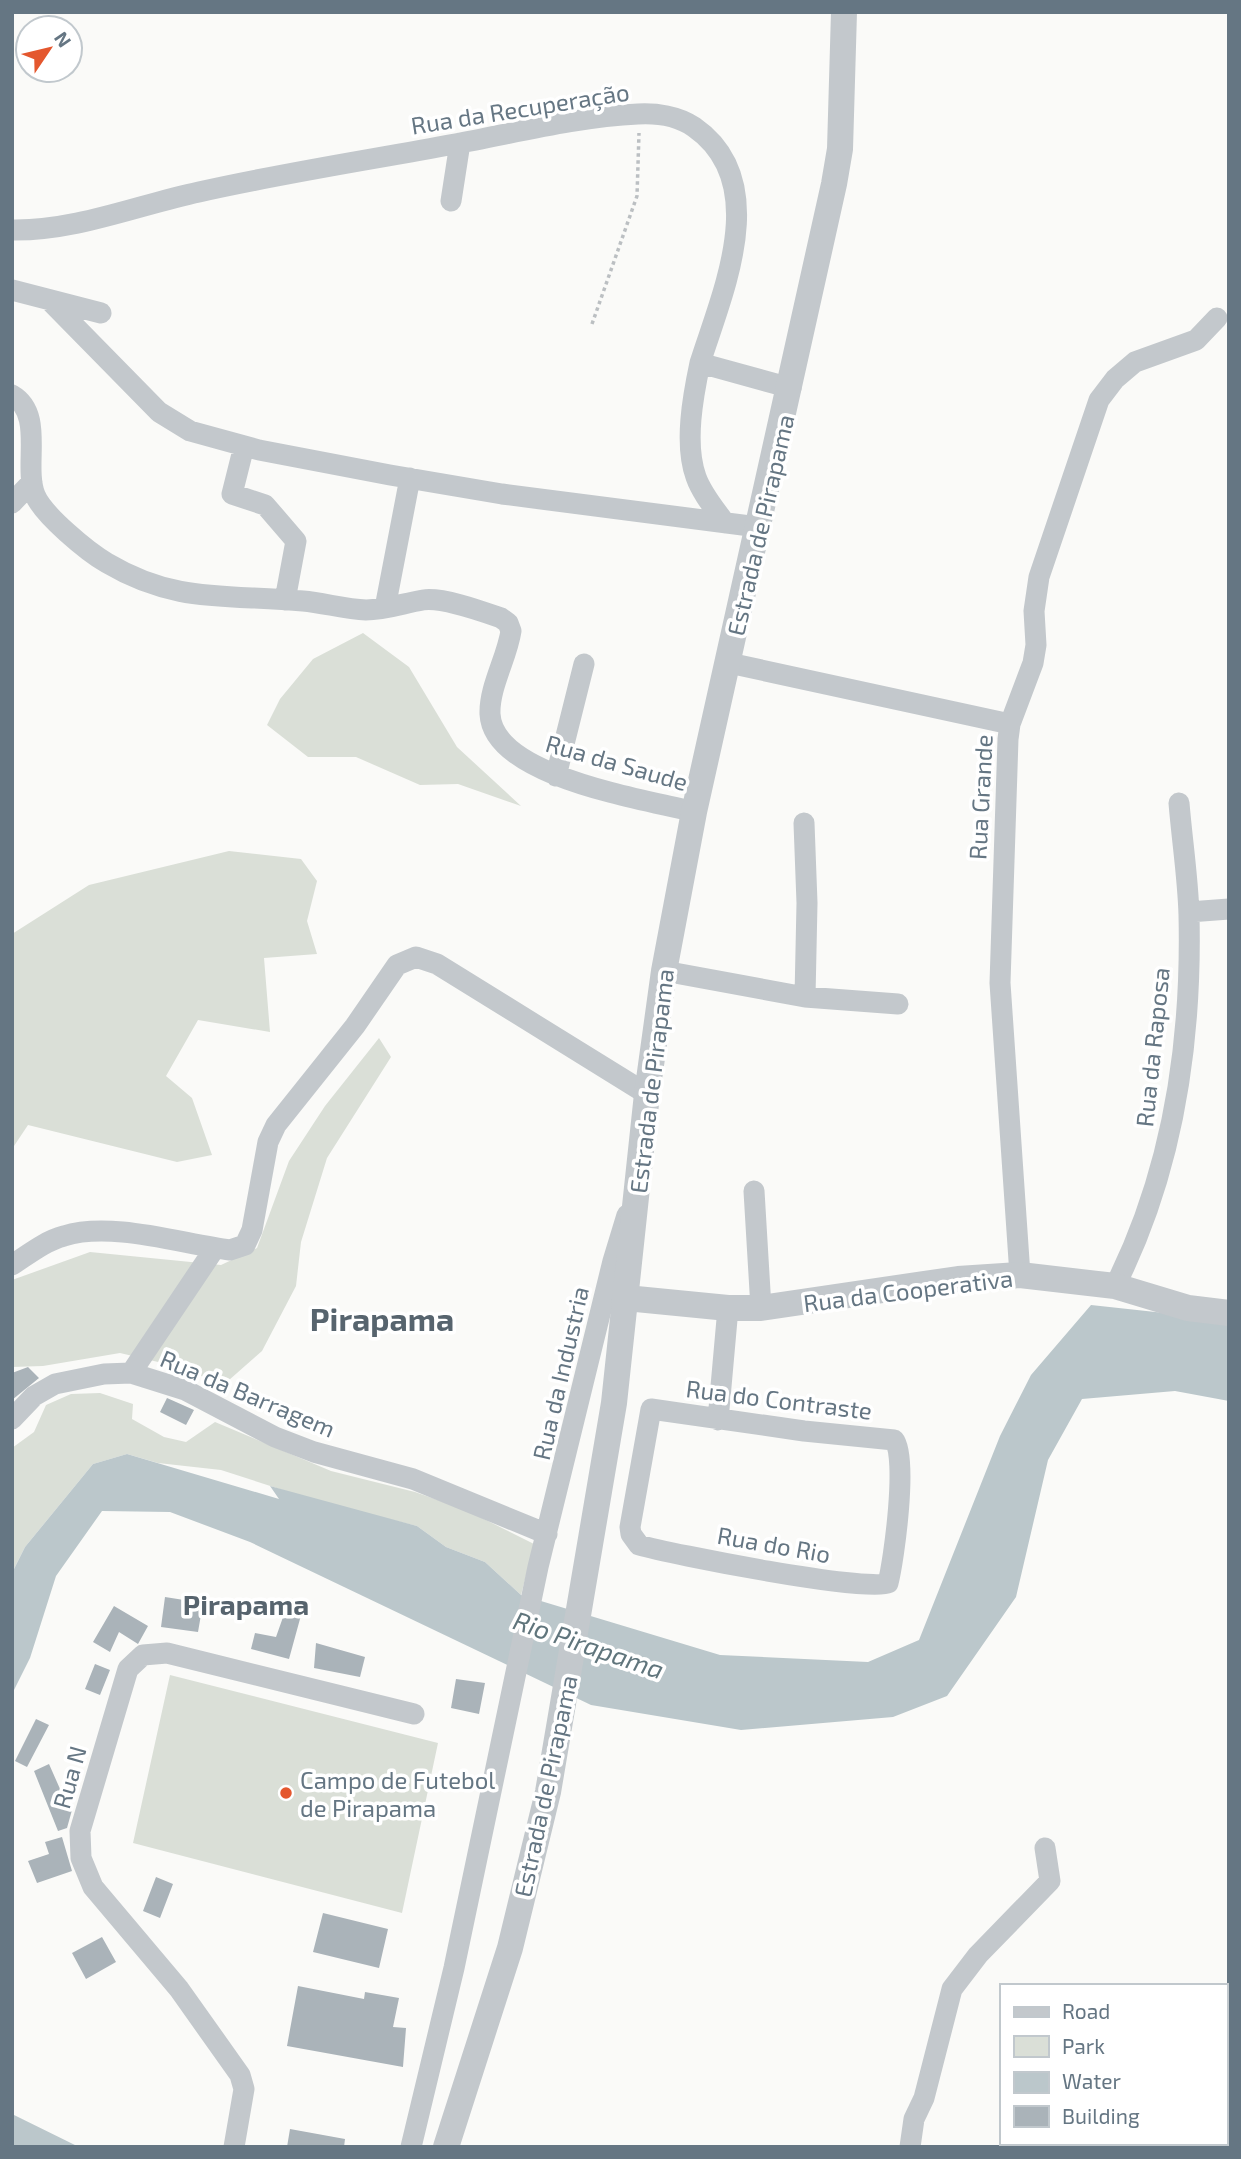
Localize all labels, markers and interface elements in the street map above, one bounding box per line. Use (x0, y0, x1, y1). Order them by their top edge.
north arrow (14, 14, 84, 84)
text: N (50, 27, 77, 51)
street label: Rua da Recuperação (409, 76, 631, 141)
street label: Estrada de Pirapama (720, 412, 800, 638)
street label: Rua da Saude (543, 728, 691, 796)
street label: Rua Grande (962, 734, 998, 860)
street label: Rua da Raposa (1129, 966, 1175, 1128)
street label: Estrada de Pirapama (623, 967, 679, 1195)
street label: Rua da Cooperativa (802, 1263, 1014, 1317)
street label: Rua da Industria (526, 1283, 594, 1463)
district label: Pirapama (310, 1299, 454, 1337)
street label: Rua da Barragem (156, 1343, 340, 1443)
street label: Rua do Contraste (684, 1373, 874, 1425)
street label: Rua do Rio (715, 1520, 833, 1568)
district label: Pirapama (183, 1587, 309, 1621)
water label: Rio Pirapama (510, 1604, 668, 1684)
street label: Estrada de Pirapama (507, 1672, 583, 1900)
street label: Rua N (46, 1742, 92, 1812)
place label: Campo de Futebol de Pirapama (300, 1765, 495, 1822)
marker: Campo de Futebol de Pirapama (278, 1785, 294, 1801)
legend (1000, 1984, 1227, 2145)
text: Road (1062, 1998, 1110, 2023)
text: Park (1062, 2033, 1105, 2058)
text: Water (1062, 2068, 1121, 2093)
text: Building (1062, 2103, 1140, 2128)

